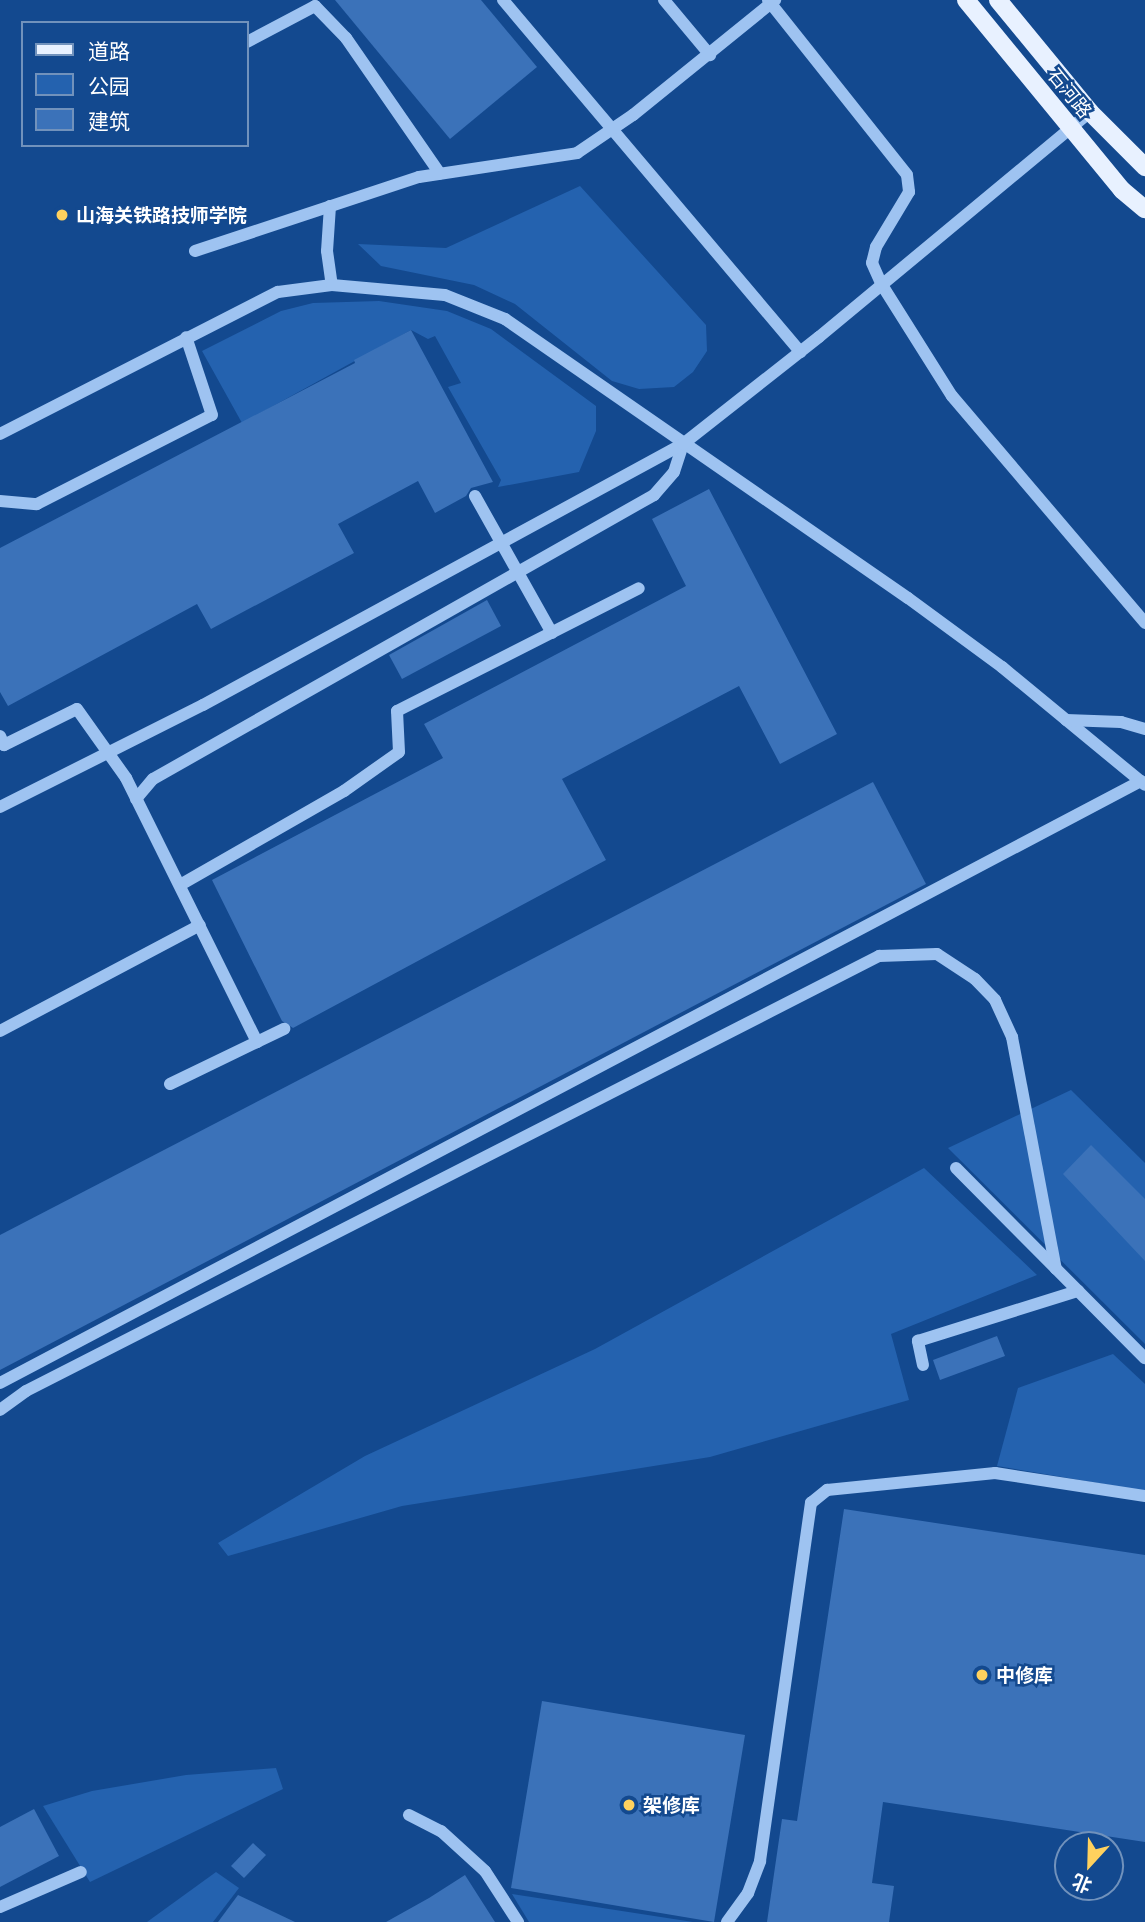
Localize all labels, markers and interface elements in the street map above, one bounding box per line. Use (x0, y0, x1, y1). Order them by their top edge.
legend (21, 21, 248, 147)
text: 道路 (88, 38, 130, 63)
street label: 石河路 (1043, 64, 1097, 122)
text: 公园 (88, 73, 130, 98)
text: 建筑 (88, 108, 130, 133)
place label: 山海关铁路技师学院 (76, 204, 247, 226)
marker: 山海关铁路技师学院 (54, 207, 70, 223)
place label: 中修库 (996, 1664, 1053, 1686)
marker: 中修库 (974, 1667, 990, 1683)
place label: 架修库 (643, 1794, 700, 1816)
marker: 架修库 (621, 1797, 637, 1813)
north arrow (1054, 1831, 1124, 1901)
text: 北 (1069, 1870, 1095, 1898)

